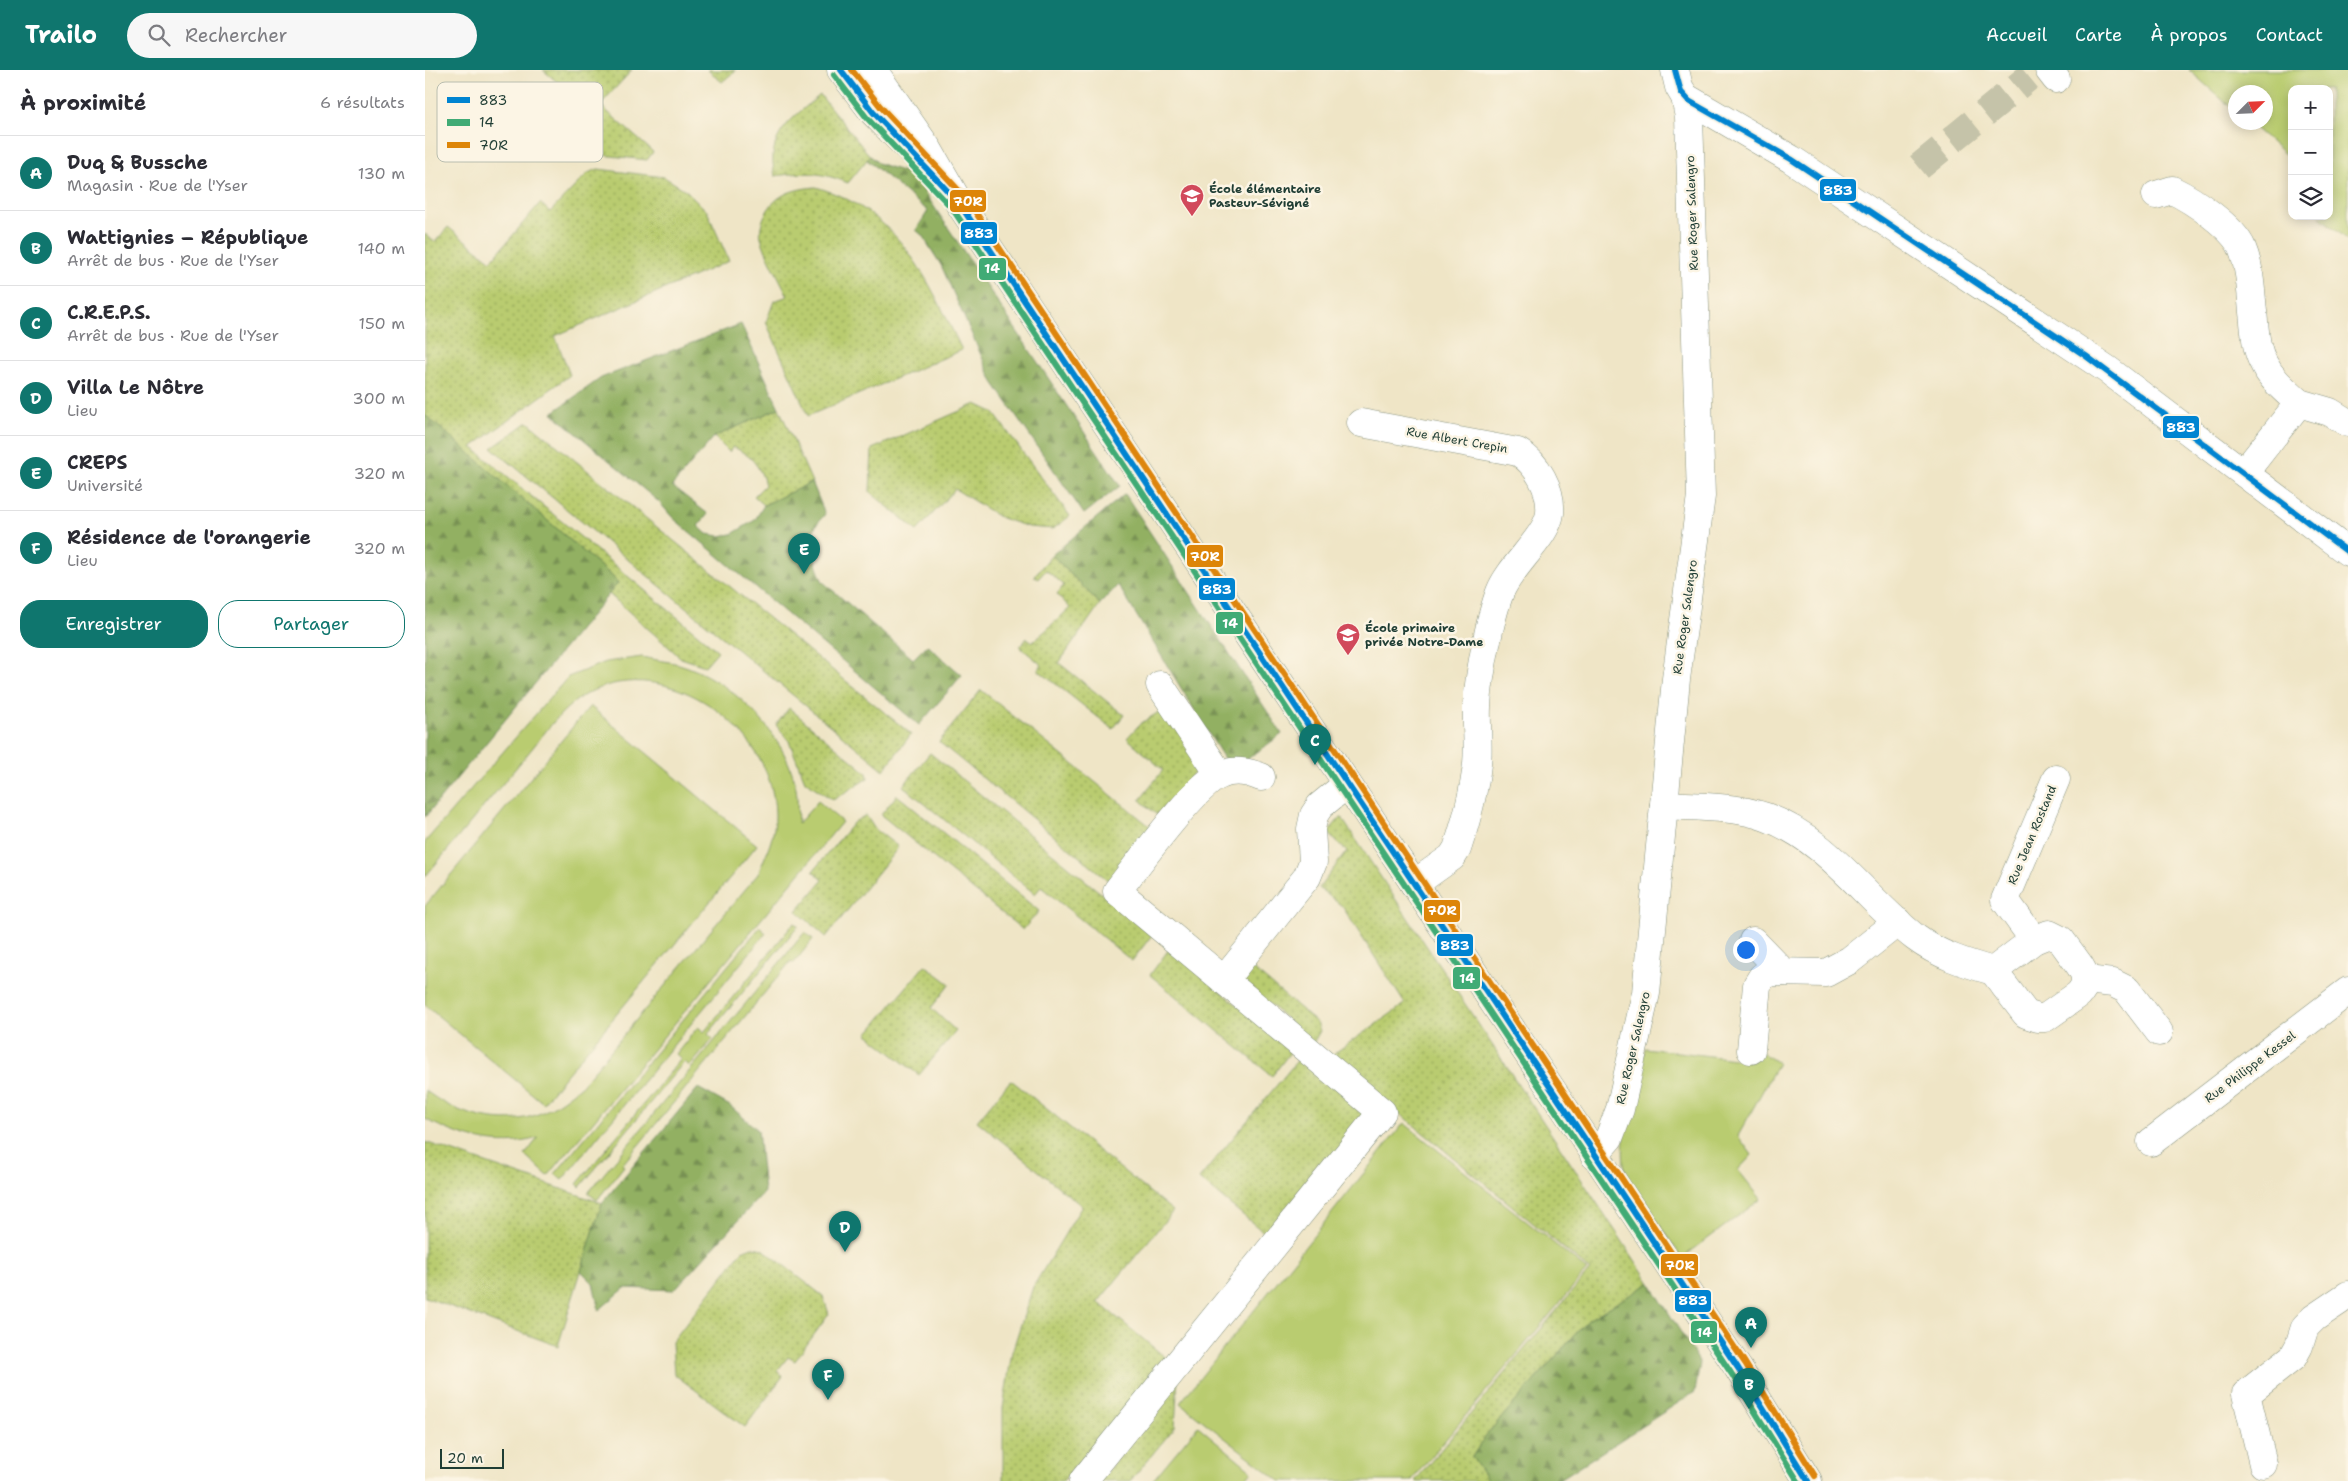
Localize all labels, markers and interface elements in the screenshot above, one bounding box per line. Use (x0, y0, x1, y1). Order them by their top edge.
search box (127, 13, 477, 58)
text: Trailo (25, 19, 97, 51)
icon: search (145, 21, 173, 49)
text: Rechercher (185, 23, 288, 48)
text: Accueil (1986, 23, 2047, 47)
text: Carte (2075, 23, 2122, 47)
text: À propos (2150, 23, 2228, 47)
text: Contact (2256, 23, 2323, 47)
legend (437, 82, 603, 162)
north arrow (2228, 85, 2273, 130)
map controls (2288, 85, 2333, 220)
button: + (2288, 85, 2333, 130)
text: À proximité (20, 89, 146, 117)
text: 883 (479, 91, 507, 109)
text: 6 résultats (320, 92, 405, 113)
text: 14 (479, 113, 494, 131)
button: − (2288, 130, 2333, 175)
text: 70R (479, 136, 508, 154)
text: Duq & Bussche (67, 150, 208, 175)
street label: Rue Roger Salengro (1682, 155, 1702, 271)
text: A (30, 163, 42, 184)
text: 130 m (358, 163, 405, 184)
text: Magasin · Rue de l'Yser (67, 175, 248, 196)
button: layers (2288, 175, 2333, 220)
line badge: 883 (1819, 178, 1857, 202)
place label: École élémentaire Pasteur-Sévigné (1209, 181, 1321, 211)
text: 883 (1823, 181, 1853, 199)
school or university icon: École élémentaire Pasteur-Sévigné (1179, 183, 1205, 217)
line badge: 70R (949, 189, 987, 213)
text: 70R (953, 192, 984, 210)
line badge: 883 (960, 221, 998, 245)
text: 883 (964, 224, 994, 242)
text: Wattignies – République (67, 225, 309, 250)
text: B (31, 238, 41, 259)
text: 140 m (358, 238, 405, 259)
text: Arrêt de bus · Rue de l'Yser (67, 250, 279, 271)
line badge: 14 (978, 257, 1007, 281)
text: 14 (984, 259, 1000, 277)
text: C.R.E.P.S. (67, 300, 151, 325)
text: C (31, 313, 41, 334)
text: 150 m (358, 313, 405, 334)
text: Arrêt de bus · Rue de l'Yser (67, 325, 279, 346)
text: Villa Le Nôtre (67, 375, 204, 400)
text: D (30, 388, 42, 409)
text: 300 m (353, 388, 405, 409)
text: Lieu (67, 400, 98, 421)
line badge: 883 (2162, 415, 2200, 439)
text: 883 (2166, 418, 2196, 436)
street label: Rue Albert Crepin (1405, 423, 1509, 457)
text: CREPS (67, 450, 127, 475)
text: E (31, 463, 41, 484)
text: 320 m (354, 463, 405, 484)
text: Université (67, 475, 143, 496)
text: Résidence de l'orangerie (67, 525, 311, 550)
pin: E (788, 533, 820, 574)
text: F (31, 538, 41, 559)
text: 320 m (354, 538, 405, 559)
line badge: 70R (1186, 544, 1224, 568)
text: 70R (1190, 547, 1221, 565)
text: Lieu (67, 550, 98, 571)
street label: Rue Roger Salengro (1669, 559, 1701, 675)
line badge: 883 (1198, 577, 1236, 601)
text: 883 (1202, 580, 1232, 598)
button: Enregistrer (20, 600, 208, 648)
button: Partager (218, 600, 405, 648)
line badge: 14 (1215, 611, 1244, 635)
text: 14 (1222, 614, 1238, 632)
place label: École primaire privée Notre-Dame (1365, 620, 1483, 650)
school or university icon: École primaire privée Notre-Dame (1335, 622, 1361, 656)
pin: C (1299, 724, 1331, 765)
street label: Rue Jean Rostand (2004, 783, 2060, 887)
line badge: 70R (1423, 899, 1461, 923)
text: 70R (1427, 901, 1458, 919)
line badge: 883 (1436, 933, 1474, 957)
text: 883 (1440, 936, 1470, 954)
your location (1733, 937, 1759, 963)
line badge: 14 (1452, 966, 1481, 990)
text: 14 (1459, 969, 1475, 987)
street label: Rue Roger Salengro (1612, 990, 1654, 1106)
street label: Rue Philippe Kessel (2201, 1027, 2299, 1107)
pin: D (829, 1211, 861, 1252)
line badge: 70R (1660, 1253, 1699, 1277)
text: 70R (1665, 1256, 1696, 1274)
line badge: 883 (1674, 1289, 1712, 1313)
text: 883 (1678, 1291, 1708, 1309)
pin: A (1735, 1307, 1767, 1348)
line badge: 14 (1690, 1320, 1718, 1344)
text: 14 (1696, 1323, 1712, 1341)
pin: F (812, 1359, 844, 1400)
pin: B (1733, 1368, 1765, 1409)
scale bar (440, 1446, 504, 1469)
text: 20 m (447, 1449, 483, 1467)

